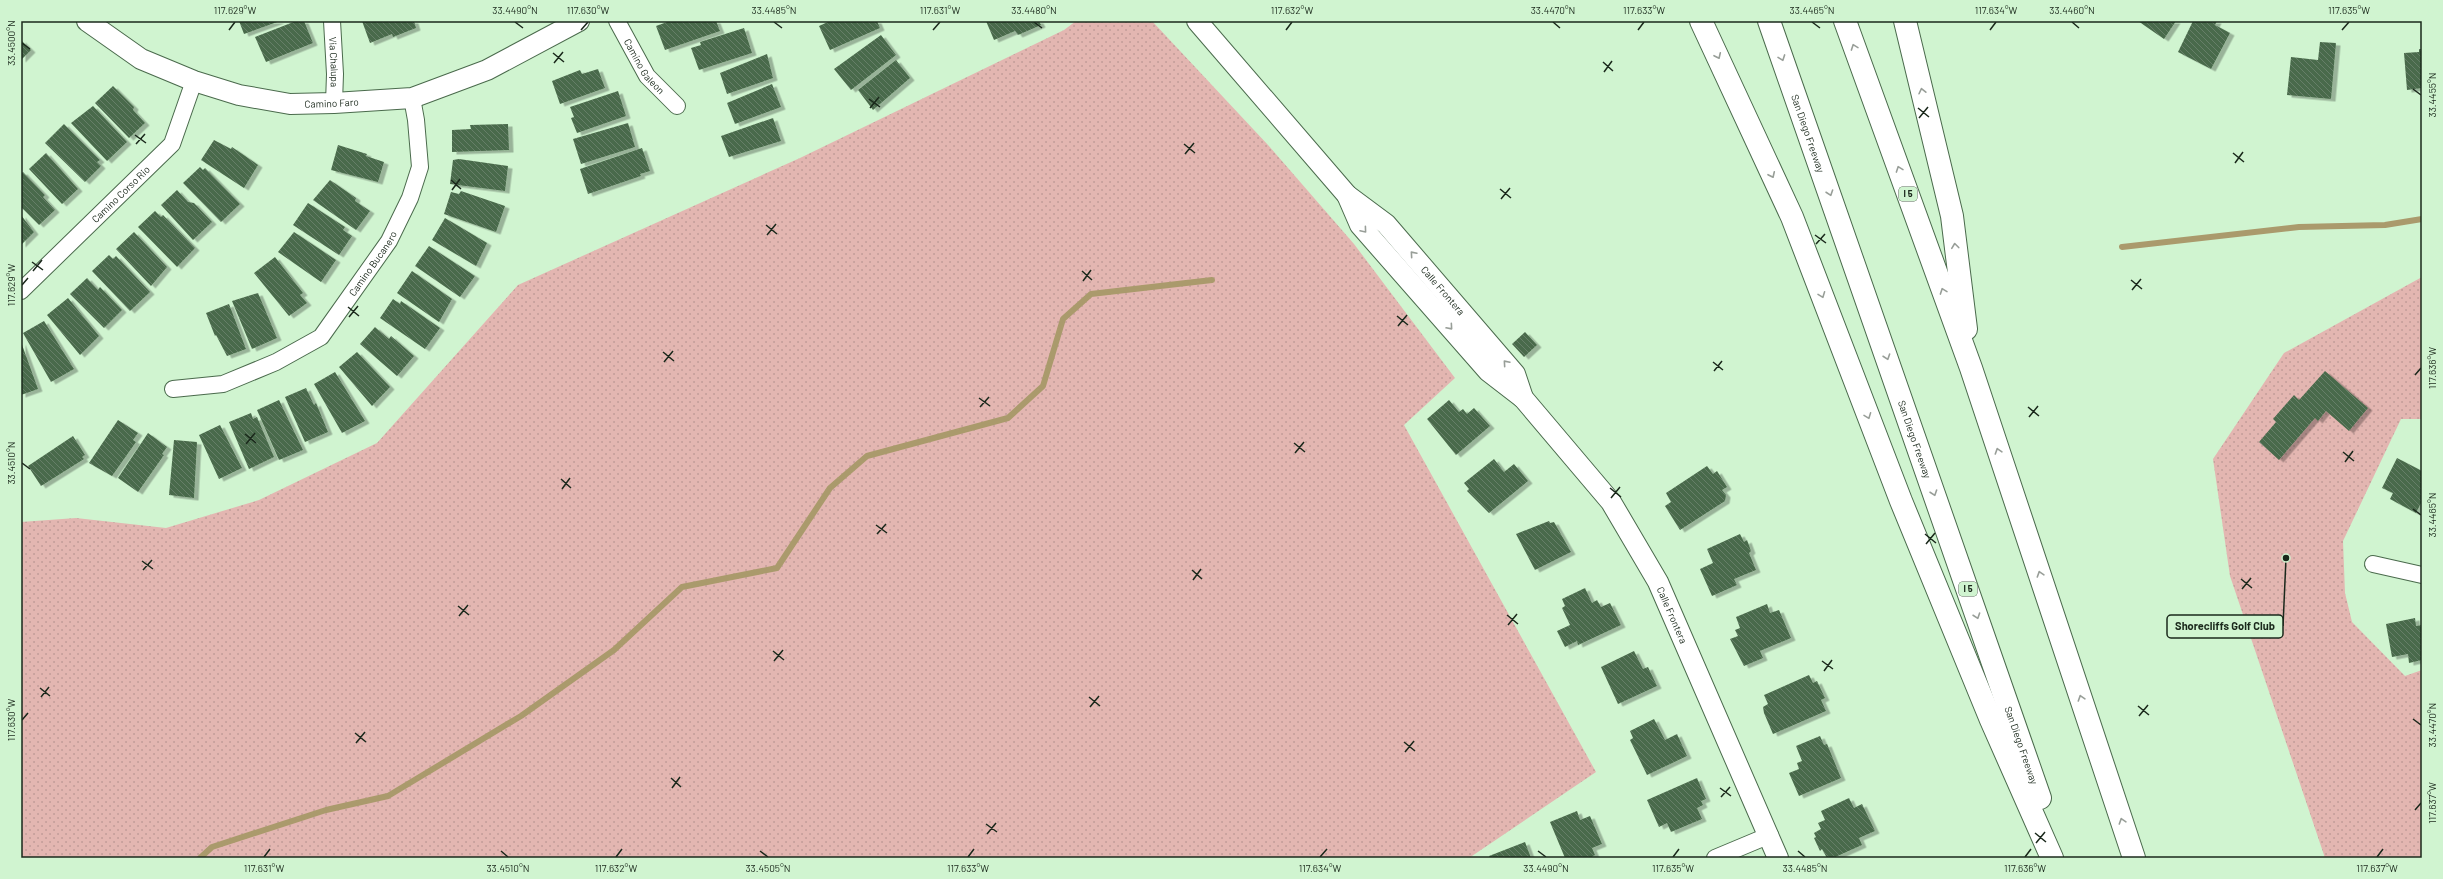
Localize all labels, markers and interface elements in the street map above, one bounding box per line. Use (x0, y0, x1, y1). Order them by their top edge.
text: 117.629°W (214, 4, 256, 16)
text: 33.4490°N (492, 4, 538, 16)
text: 117.630°W (567, 4, 610, 16)
text: 33.4485°N (751, 4, 797, 16)
text: 117.631°W (920, 4, 960, 16)
text: 33.4480°N (1011, 4, 1057, 16)
text: 117.632°W (1271, 4, 1313, 16)
text: 33.4470°N (1531, 4, 1575, 16)
text: 117.633°W (1623, 4, 1665, 16)
text: 33.4465°N (1790, 4, 1834, 16)
text: 117.634°W (1975, 4, 2017, 16)
text: 33.4460°N (2049, 4, 2095, 16)
text: 117.635°W (2328, 4, 2370, 16)
text: 33.4500°N (5, 20, 17, 66)
street label: Via Chalupa (327, 36, 341, 87)
street label: Camino Galeon (622, 36, 667, 96)
one-way arrow (1851, 44, 1859, 51)
one-way arrow (1713, 52, 1721, 60)
one-way arrow (1777, 54, 1786, 61)
text: 33.4455°N (2426, 73, 2438, 117)
one-way arrow (1919, 88, 1927, 94)
street label: San Diego Freeway (1789, 93, 1827, 174)
street label: Camino Faro (304, 95, 359, 110)
street label: Camino Corso Rio (89, 163, 152, 225)
one-way arrow (1895, 166, 1903, 173)
one-way arrow (1767, 170, 1775, 178)
road number: I 5 (1899, 187, 1917, 201)
one-way arrow (1825, 190, 1834, 197)
one-way arrow (1359, 225, 1366, 232)
street label: Camino Bucanero (346, 229, 399, 298)
one-way arrow (1951, 242, 1960, 249)
one-way arrow (1410, 252, 1417, 259)
text: 117.629°W (5, 264, 17, 306)
street label: Calle Frontera (1419, 264, 1467, 317)
one-way arrow (1939, 288, 1948, 295)
one-way arrow (1817, 291, 1825, 298)
one-way arrow (1446, 322, 1453, 330)
text: 117.636°W (2426, 347, 2438, 389)
one-way arrow (1883, 354, 1891, 361)
one-way arrow (1504, 361, 1511, 368)
street label: San Diego Freeway (1896, 399, 1934, 480)
one-way arrow (1864, 412, 1872, 419)
text: 33.4510°N (5, 441, 17, 485)
one-way arrow (1995, 448, 2003, 455)
one-way arrow (1930, 490, 1938, 497)
text: 33.4465°N (2426, 493, 2438, 537)
one-way arrow (2036, 571, 2044, 578)
road number: I 5 (1959, 582, 1977, 596)
street label: Calle Frontera (1655, 585, 1690, 645)
one-way arrow (1972, 613, 1981, 620)
callout: Shorecliffs Golf Club (2167, 615, 2283, 638)
text: Shorecliffs Golf Club (2175, 619, 2275, 632)
one-way arrow (2077, 694, 2085, 701)
text: 117.630°W (5, 698, 17, 741)
text: 33.4470°N (2426, 703, 2438, 747)
street label: San Diego Freeway (2002, 705, 2041, 786)
text: 117.637°W (2426, 782, 2438, 824)
one-way arrow (2118, 818, 2127, 825)
text: 117.631°W (244, 862, 284, 874)
text: 33.4510°N (486, 862, 530, 874)
text: 117.632°W (595, 862, 637, 874)
text: 33.4505°N (745, 862, 791, 874)
text: 117.633°W (947, 862, 989, 874)
text: 117.634°W (1299, 862, 1341, 874)
text: 33.4490°N (1523, 862, 1569, 874)
text: 117.635°W (1652, 862, 1694, 874)
text: 33.4485°N (1782, 862, 1828, 874)
text: 117.636°W (2004, 862, 2046, 874)
text: 117.637°W (2356, 862, 2398, 874)

